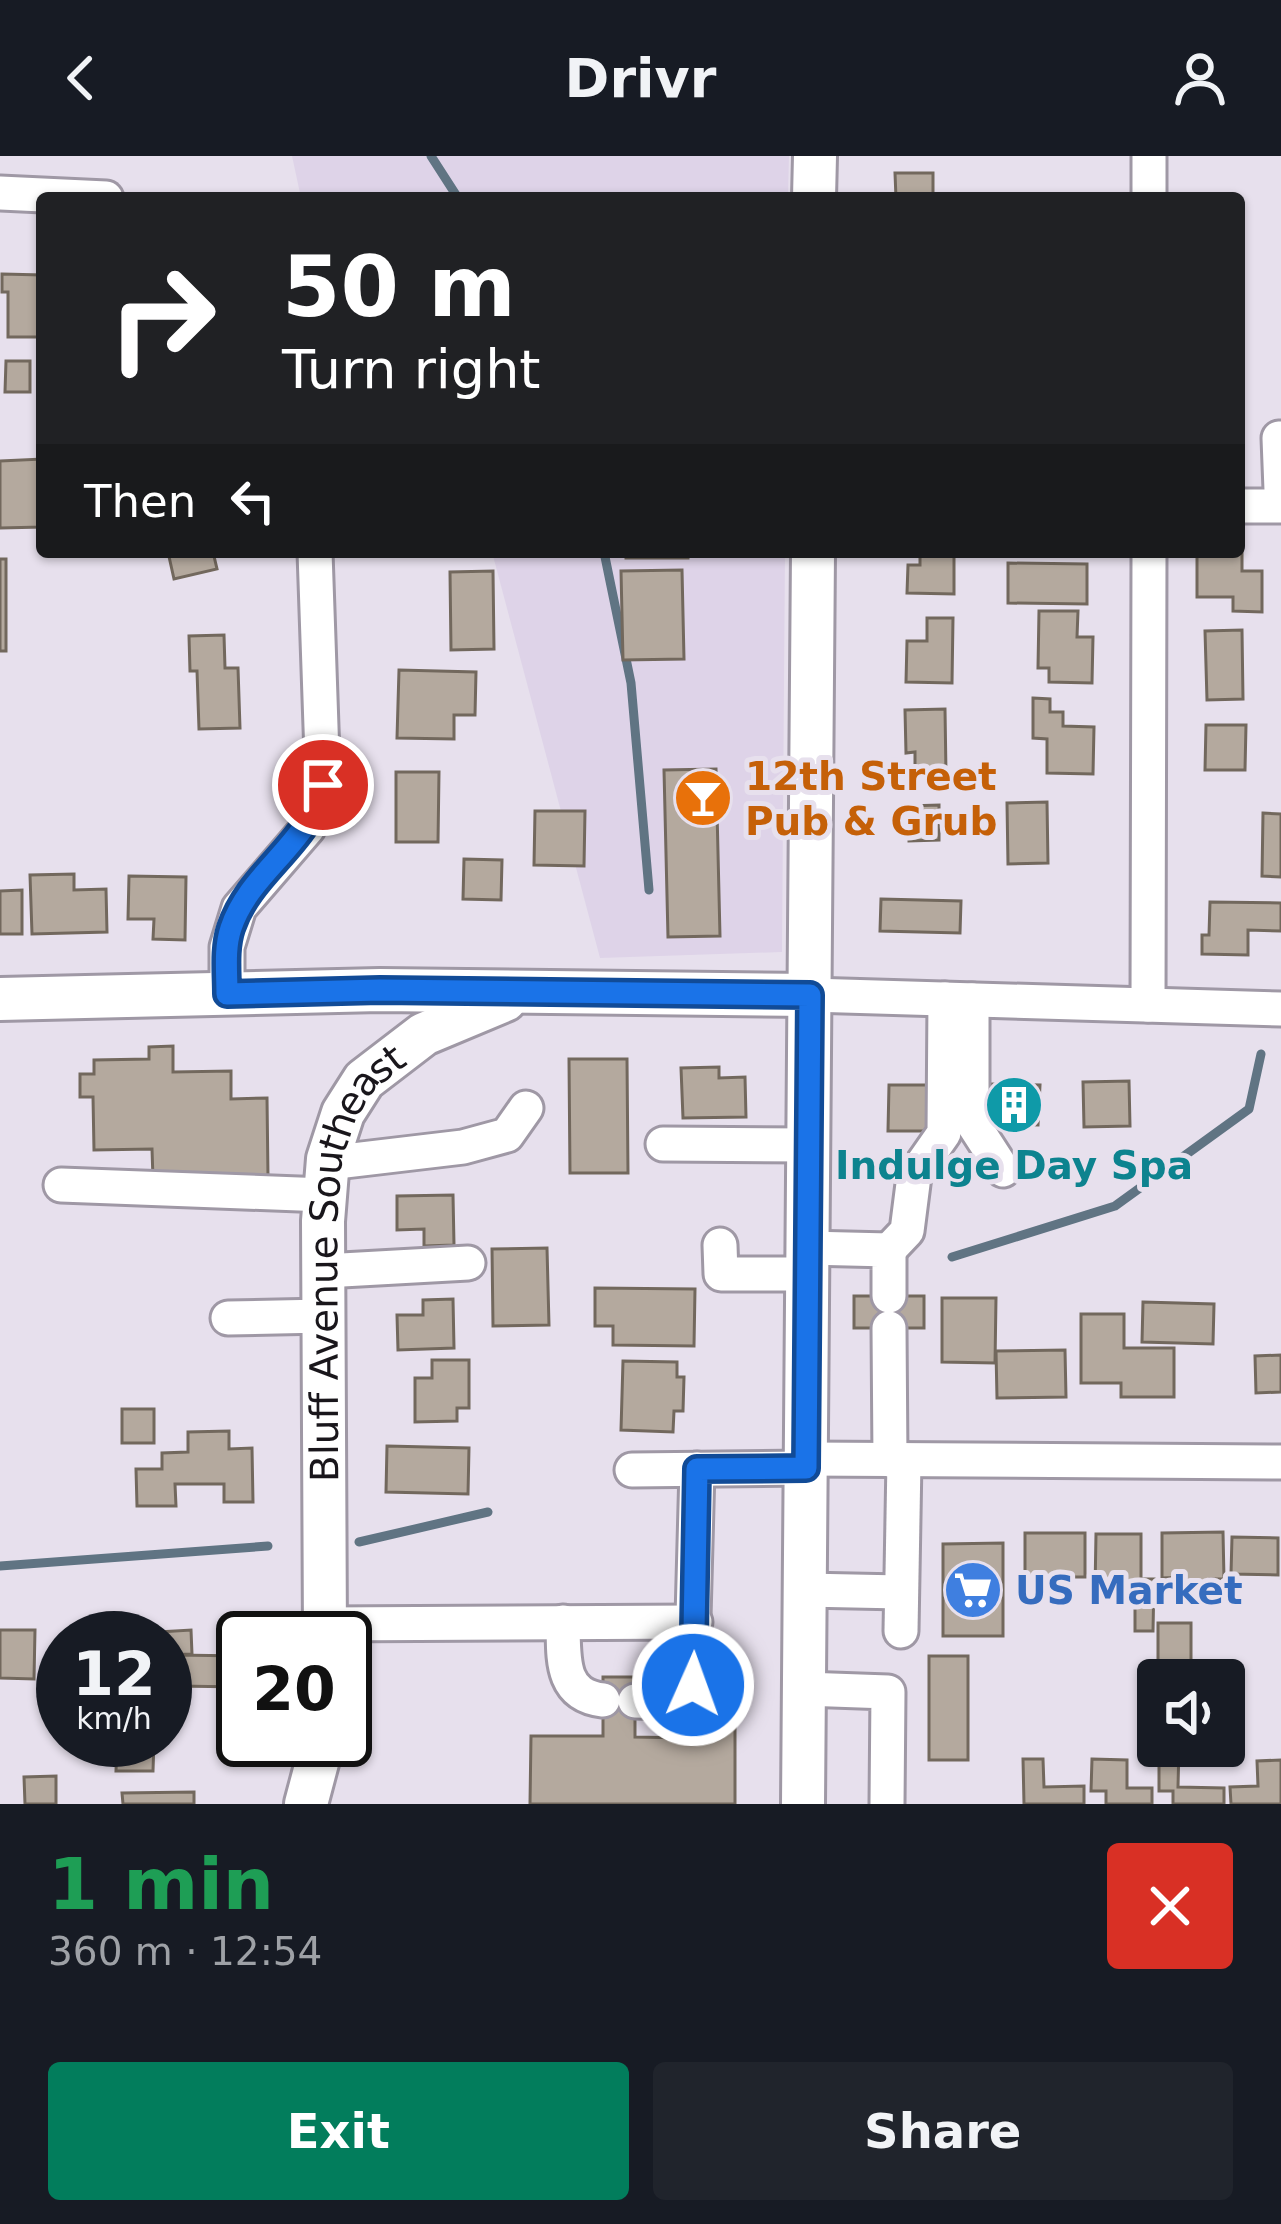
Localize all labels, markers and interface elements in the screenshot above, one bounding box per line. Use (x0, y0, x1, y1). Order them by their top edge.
icon: back (48, 45, 114, 111)
icon: person (1167, 45, 1233, 111)
text: Drivr (565, 47, 716, 110)
text: 50 m (282, 238, 516, 336)
icon: right (84, 240, 240, 396)
text: Turn right (282, 338, 541, 401)
icon: left (220, 468, 286, 534)
text: Then (84, 475, 196, 528)
pin (272, 734, 374, 836)
icon: arrive (290, 752, 356, 818)
place label: 12th Street Pub & Grub (745, 754, 997, 844)
bar icon: 12th Street Pub & Grub (672, 767, 734, 829)
street label: Bluff Avenue Southeast (300, 1035, 414, 1482)
building icon: Indulge Day Spa (983, 1074, 1045, 1136)
place label: Indulge Day Spa (835, 1143, 1193, 1188)
supermarket icon: US Market (942, 1559, 1004, 1621)
place label: US Market (1015, 1568, 1243, 1613)
speed limit sign: 20 (216, 1611, 372, 1767)
position arrow (630, 1622, 756, 1748)
text: 12 (72, 1639, 156, 1709)
map controls (1137, 1659, 1245, 1767)
button: sound (1137, 1659, 1245, 1767)
text: km/h (76, 1701, 152, 1736)
text: 1 min (48, 1842, 274, 1926)
button: close (1107, 1843, 1233, 1969)
text: 360 m · 12:54 (48, 1929, 322, 1974)
button: Exit (48, 2062, 629, 2200)
button: Share (653, 2062, 1233, 2200)

